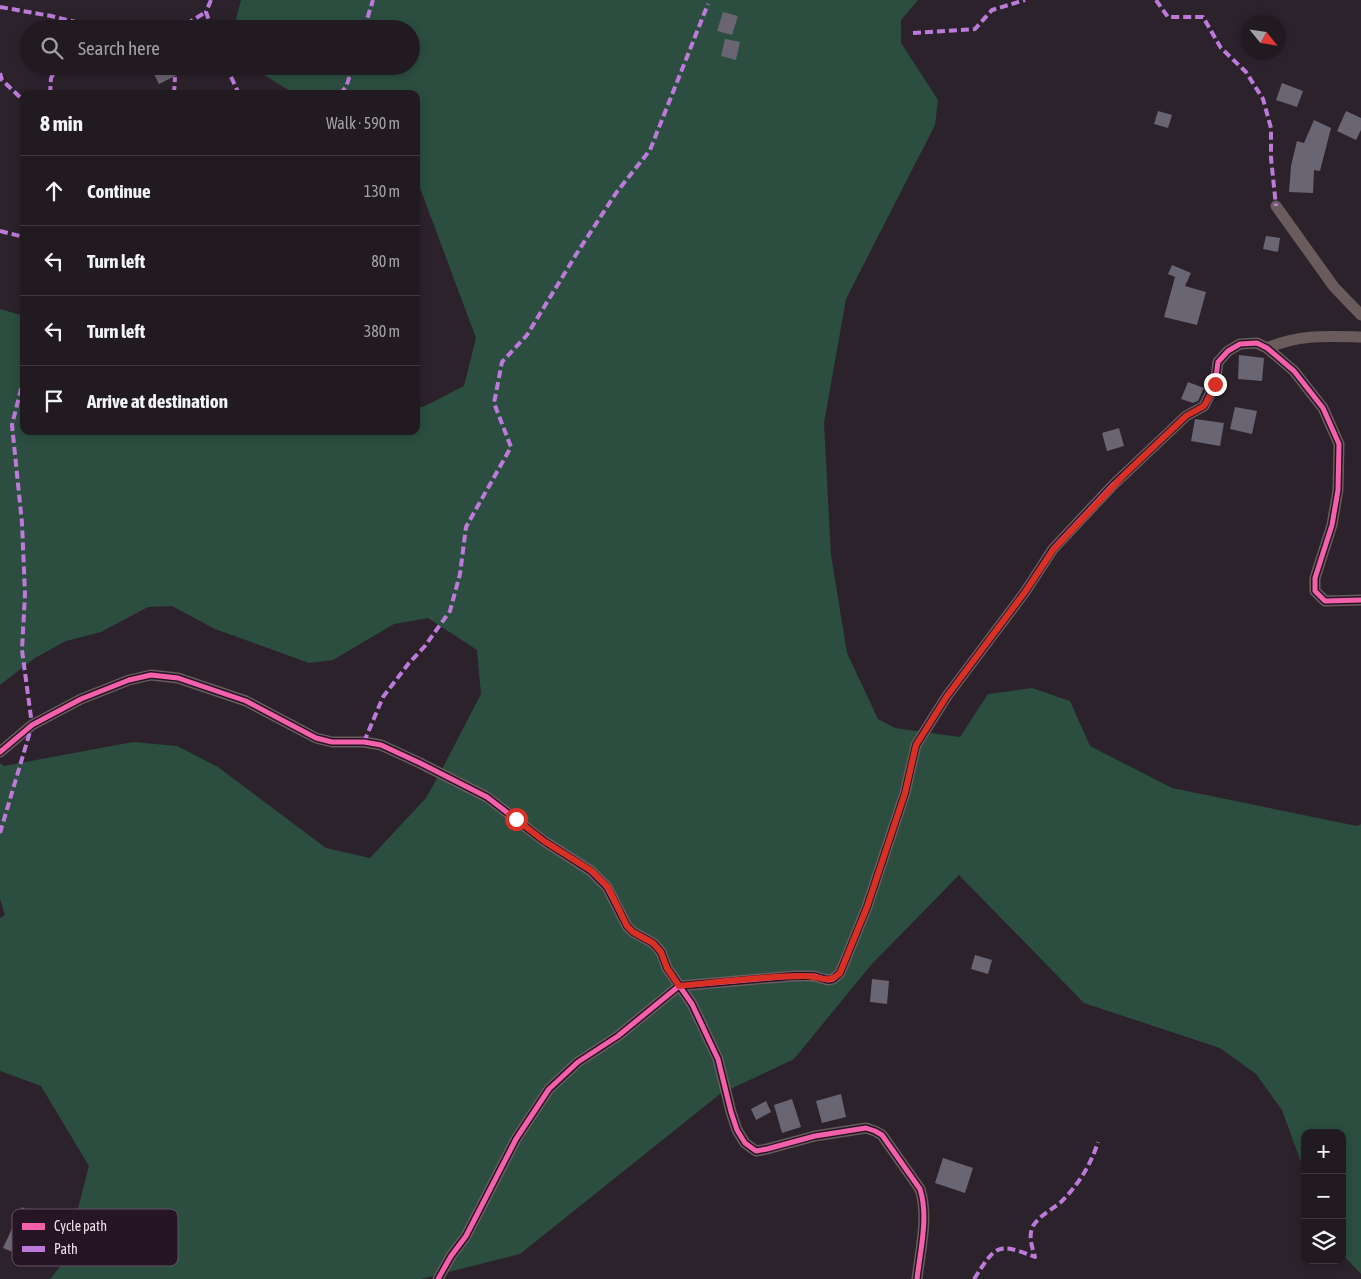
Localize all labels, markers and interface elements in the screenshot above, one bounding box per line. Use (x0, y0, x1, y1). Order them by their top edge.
north arrow (1241, 15, 1286, 60)
search box (20, 20, 420, 75)
icon: search (38, 34, 66, 62)
text: Search here (78, 37, 160, 59)
text: 8 min (40, 111, 83, 135)
text: Walk · 590 m (326, 114, 400, 132)
icon: ahead (40, 177, 68, 205)
text: Continue (87, 180, 151, 202)
text: 130 m (364, 182, 400, 200)
icon: left (40, 247, 68, 275)
text: Turn left (87, 250, 145, 272)
text: 80 m (371, 252, 400, 270)
icon: left (40, 317, 68, 345)
text: Turn left (87, 320, 145, 342)
text: 380 m (364, 322, 400, 340)
route end (1204, 373, 1227, 396)
icon: arrive (40, 387, 68, 415)
text: Arrive at destination (87, 390, 228, 412)
route start (505, 808, 528, 831)
map controls (1301, 1129, 1346, 1264)
button: + (1301, 1129, 1346, 1174)
button: − (1301, 1174, 1346, 1219)
legend (12, 1209, 178, 1266)
text: Cycle path (54, 1218, 107, 1234)
button: layers (1301, 1219, 1346, 1264)
text: Path (54, 1241, 78, 1257)

